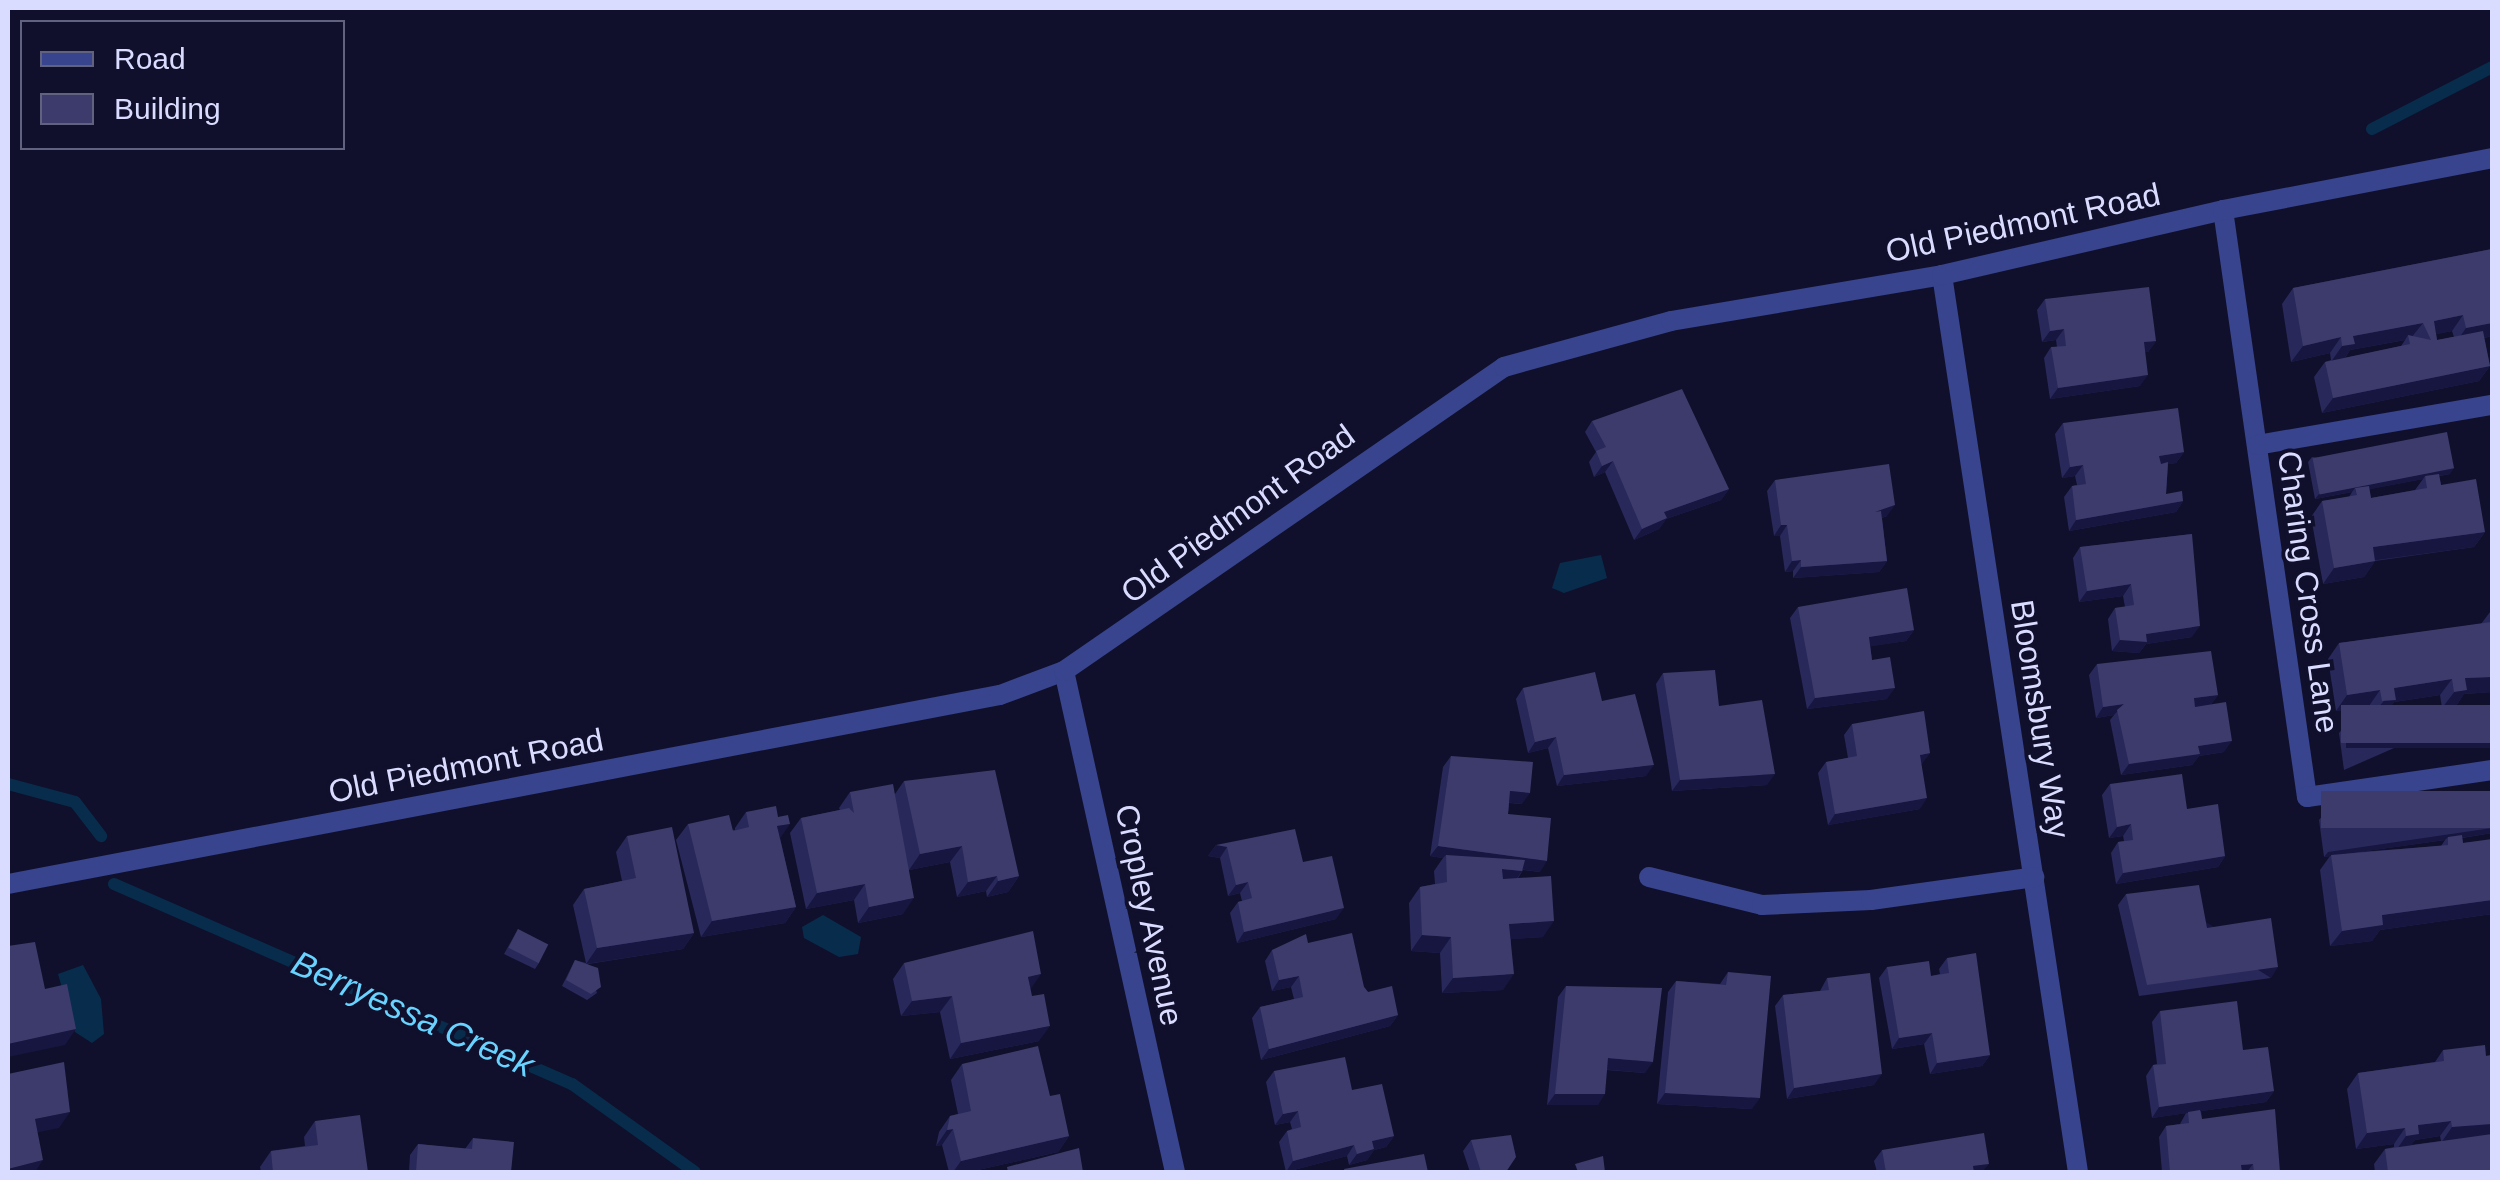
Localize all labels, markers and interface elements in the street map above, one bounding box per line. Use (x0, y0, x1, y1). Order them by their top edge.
legend (20, 20, 345, 150)
text: Road (114, 42, 186, 75)
text: Building (114, 92, 221, 125)
street label: Old Piedmont Road (1882, 175, 2164, 271)
street label: Old Piedmont Road (1114, 416, 1362, 612)
street label: Charing Cross Lane (2269, 448, 2347, 736)
street label: Bloomsbury Way (2002, 597, 2078, 841)
street label: Old Piedmont Road (325, 721, 607, 811)
street label: Cropley Avenue (1107, 800, 1191, 1030)
water label: Berryessa Creek (285, 942, 541, 1086)

